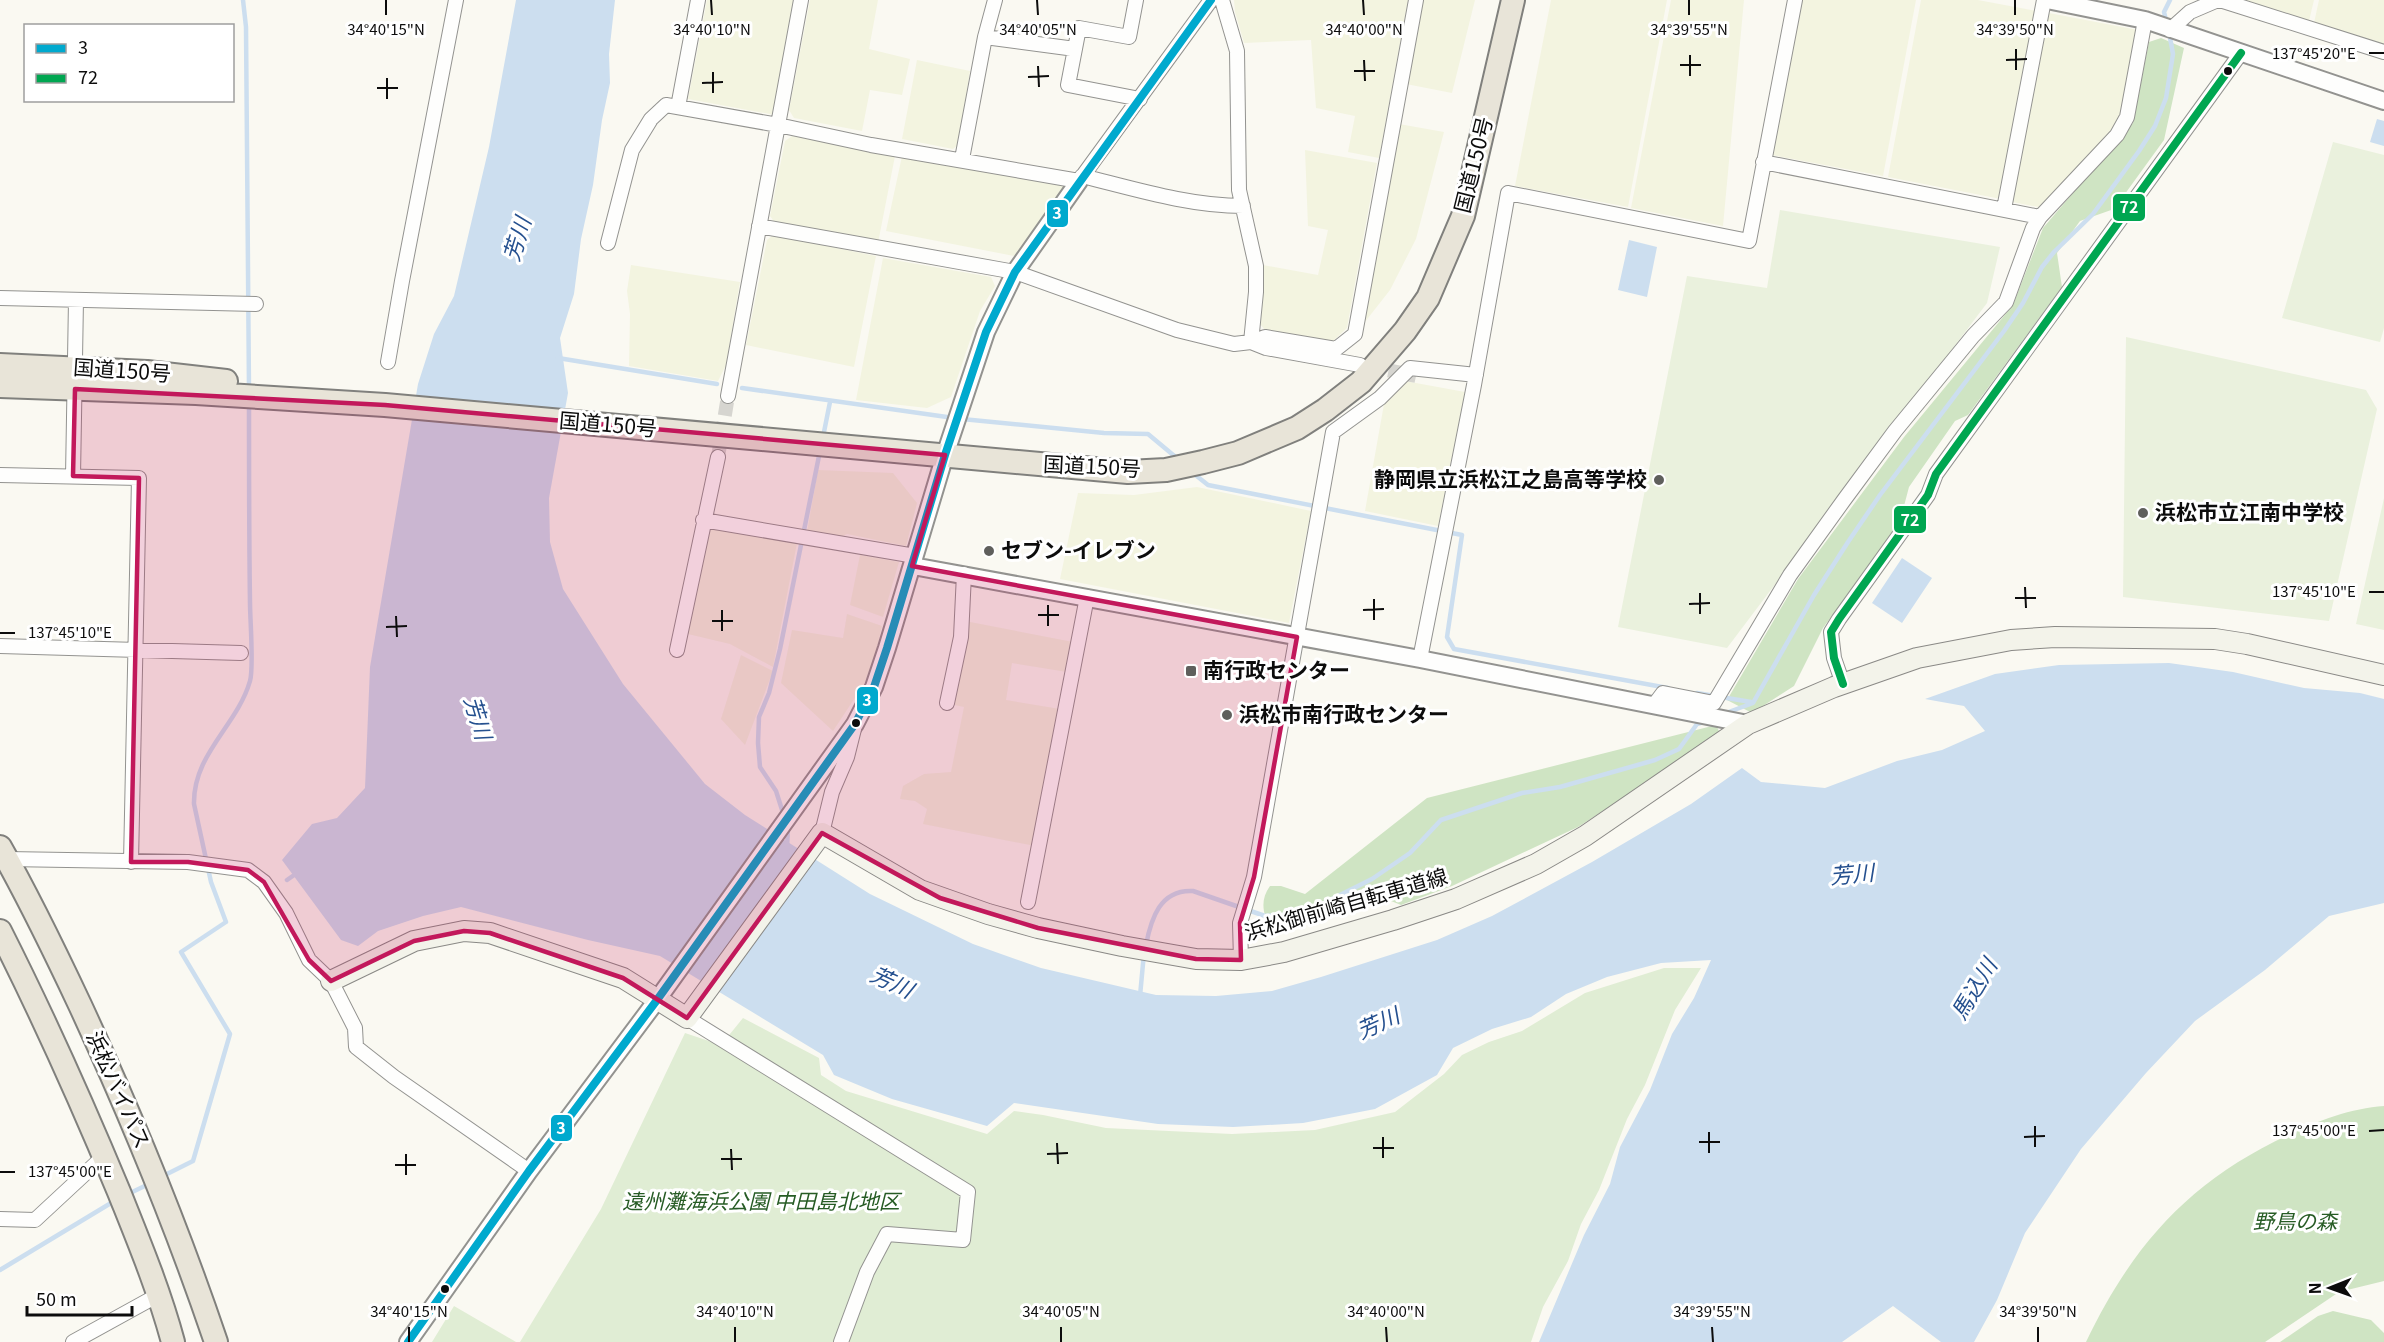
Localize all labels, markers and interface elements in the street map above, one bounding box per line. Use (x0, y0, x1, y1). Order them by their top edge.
text: 34°40'15"N (347, 18, 425, 39)
text: 34°40'10"N (673, 18, 751, 39)
text: 34°40'05"N (999, 18, 1077, 39)
text: 34°40'00"N (1325, 18, 1403, 39)
text: 34°39'55"N (1650, 18, 1728, 39)
text: 34°39'50"N (1976, 18, 2054, 39)
legend (24, 24, 234, 102)
text: 3 (78, 33, 88, 59)
text: 137°45'20"E (2272, 42, 2356, 63)
text: 72 (78, 63, 98, 89)
unlabelled marker (2222, 65, 2234, 77)
street label: 国道150号 (1446, 113, 1498, 216)
line badge: 72 (2112, 193, 2146, 222)
text: 72 (2120, 194, 2138, 218)
line badge: 3 (1046, 199, 1069, 228)
text: 3 (1052, 200, 1062, 224)
water label: 芳川 (493, 211, 537, 264)
street label: 国道150号 (72, 351, 172, 387)
street label: 国道150号 (558, 404, 658, 442)
street label: 国道150号 (1042, 447, 1142, 483)
place label: 静岡県立浜松江之島高等学校 (1374, 463, 1647, 493)
marker: 静岡県立浜松江之島高等学校 (1652, 473, 1666, 487)
place label: 浜松市立江南中学校 (2155, 496, 2344, 526)
line badge: 72 (1893, 505, 1927, 534)
marker: 浜松市立江南中学校 (2136, 506, 2150, 520)
text: 72 (1901, 507, 1919, 531)
place label: セブン-イレブン (1001, 534, 1156, 564)
marker: セブン-イレブン (982, 544, 996, 558)
text: 137°45'10"E (2272, 580, 2356, 601)
text: 137°45'10"E (28, 621, 112, 642)
place label: 南行政センター (1203, 654, 1350, 684)
marker: 南行政センター (1184, 664, 1198, 678)
line badge: 3 (856, 686, 879, 715)
text: 3 (862, 687, 872, 711)
water label: 芳川 (458, 692, 502, 745)
place label: 浜松市南行政センター (1239, 698, 1449, 728)
marker: 浜松市南行政センター (1220, 708, 1234, 722)
unlabelled marker (850, 717, 862, 729)
water label: 芳川 (1829, 854, 1877, 890)
street label: 浜松御前崎自転車道線 (1240, 860, 1451, 946)
water label: 馬込川 (1942, 950, 2004, 1025)
water label: 芳川 (866, 956, 921, 1005)
water label: 芳川 (1351, 997, 1406, 1045)
street label: 浜松バイパス (81, 1026, 159, 1153)
line badge: 3 (550, 1114, 573, 1142)
text: 3 (556, 1115, 566, 1139)
text: 137°45'00"E (2272, 1119, 2356, 1140)
text: 137°45'00"E (28, 1160, 112, 1181)
park label: 遠州灘海浜公園 中田島北地区 (622, 1185, 903, 1215)
park label: 野鳥の森 (2253, 1205, 2339, 1235)
north arrow (2300, 1258, 2360, 1318)
scale bar (27, 1279, 132, 1317)
text: N (2302, 1282, 2326, 1294)
unlabelled marker (439, 1283, 451, 1295)
text: 50 m (36, 1285, 77, 1311)
text: 34°40'15"N (370, 1300, 448, 1321)
text: 34°40'10"N (696, 1300, 774, 1321)
text: 34°40'05"N (1022, 1300, 1100, 1321)
text: 34°40'00"N (1347, 1300, 1425, 1321)
text: 34°39'55"N (1673, 1300, 1751, 1321)
text: 34°39'50"N (1999, 1300, 2077, 1321)

